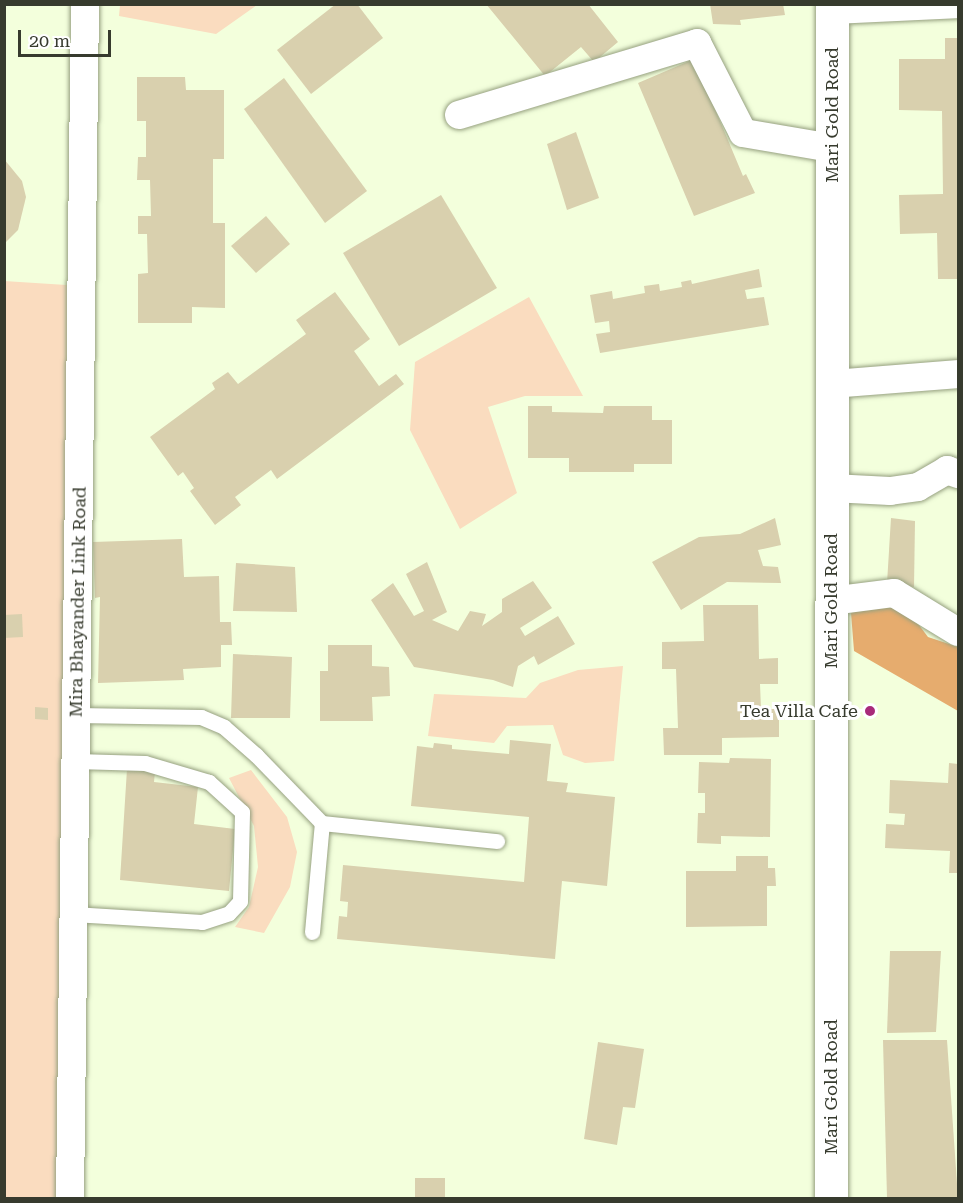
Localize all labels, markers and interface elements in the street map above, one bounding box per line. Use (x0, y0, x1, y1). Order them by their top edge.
scale bar (21, 18, 114, 56)
text: 20 m (29, 30, 70, 51)
street label: Mari Gold Road (821, 47, 843, 183)
street label: Mira Bhayander Link Road (65, 486, 91, 718)
street label: Mari Gold Road (820, 533, 842, 669)
place label: Tea Villa Cafe (740, 700, 858, 722)
marker: Tea Villa Cafe (863, 704, 877, 718)
street label: Mari Gold Road (820, 1019, 842, 1155)

